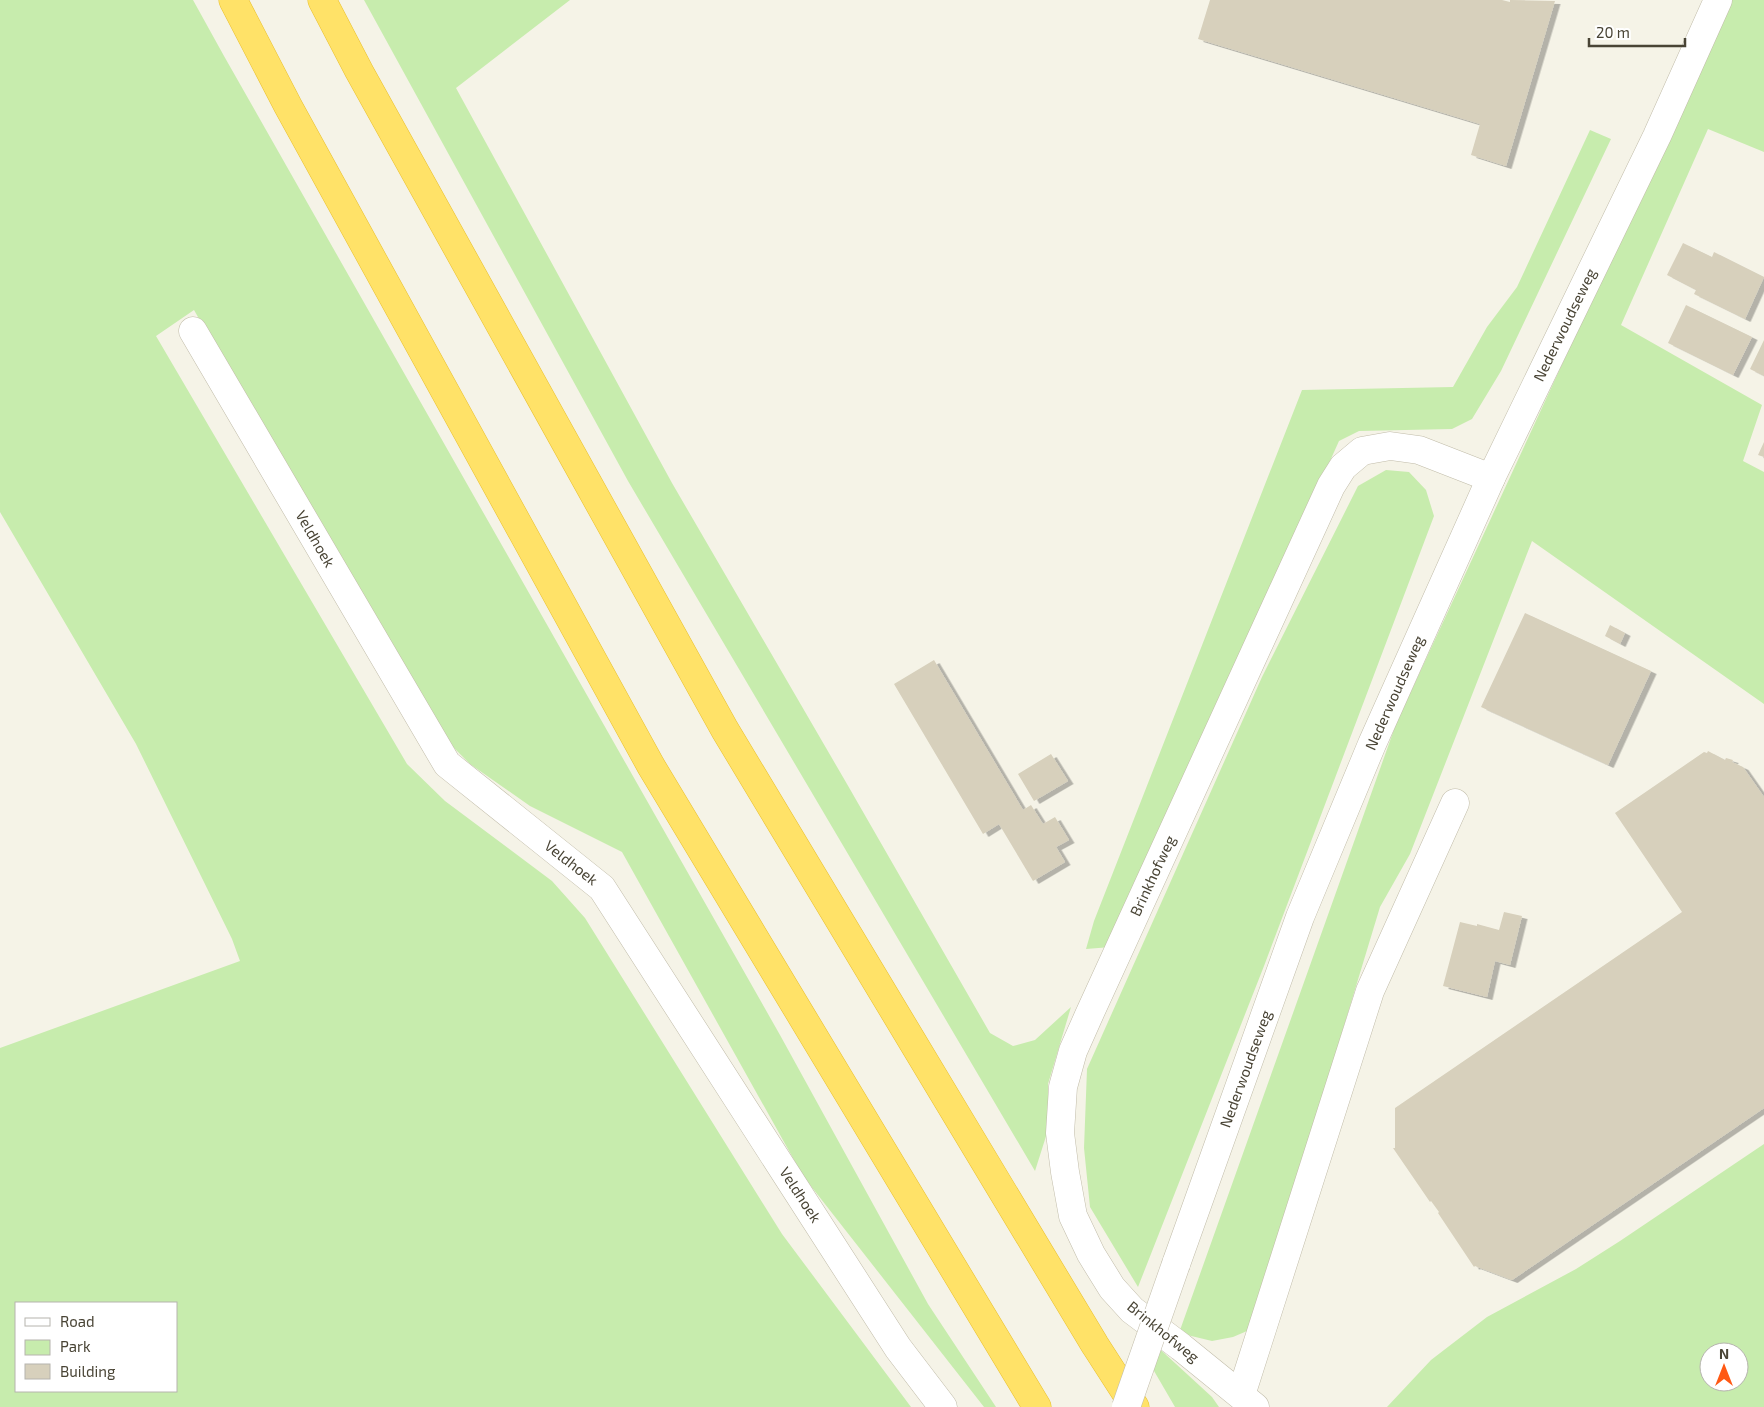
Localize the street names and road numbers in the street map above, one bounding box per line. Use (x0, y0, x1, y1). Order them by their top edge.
street label: Nederwoudseweg (1529, 264, 1600, 384)
street label: Veldhoek (292, 507, 339, 570)
street label: Nederwoudseweg (1361, 632, 1428, 753)
street label: Brinkhofweg (1126, 832, 1179, 919)
street label: Veldhoek (541, 836, 602, 889)
street label: Nederwoudseweg (1215, 1007, 1275, 1130)
street label: Veldhoek (776, 1163, 826, 1226)
street label: Brinkhofweg (1124, 1297, 1204, 1366)

